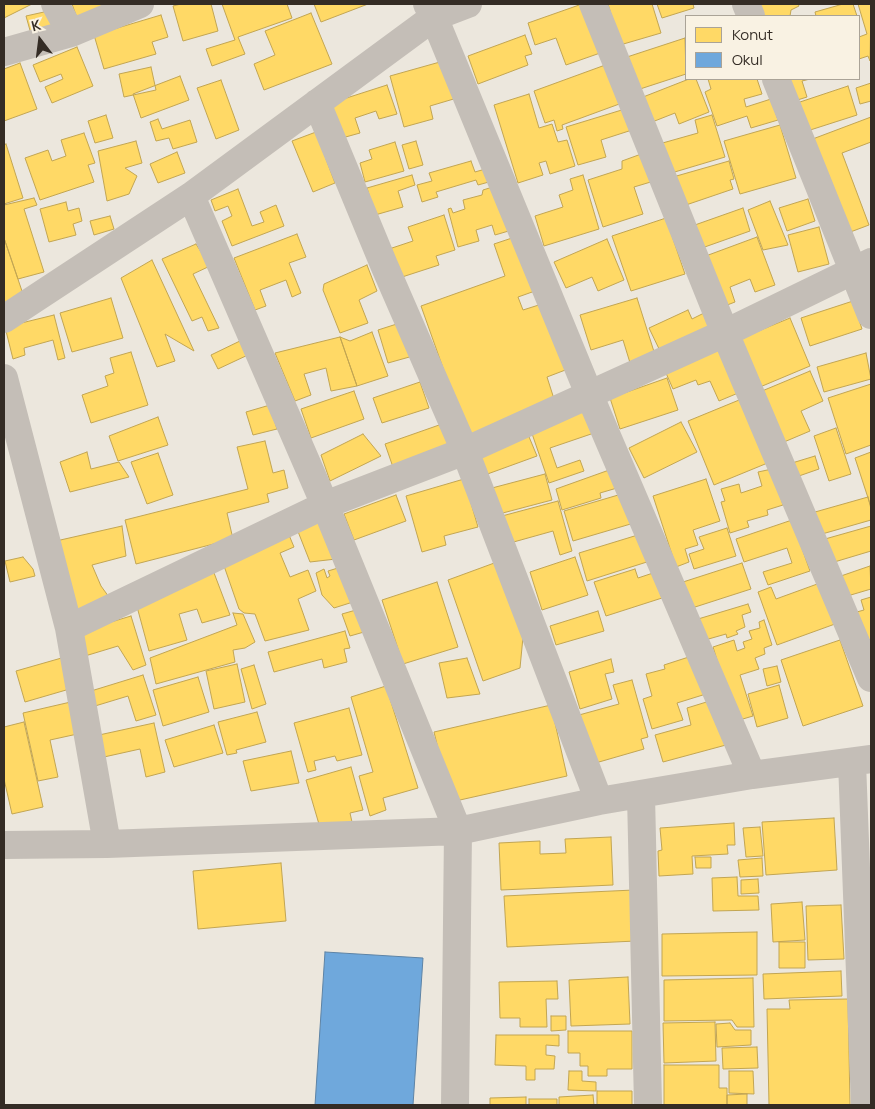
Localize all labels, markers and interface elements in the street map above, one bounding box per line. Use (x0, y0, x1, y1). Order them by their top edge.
north arrow (15, 15, 65, 65)
text: K (29, 15, 43, 35)
legend (685, 15, 860, 80)
text: Konut (732, 24, 773, 45)
text: Okul (732, 49, 763, 70)

